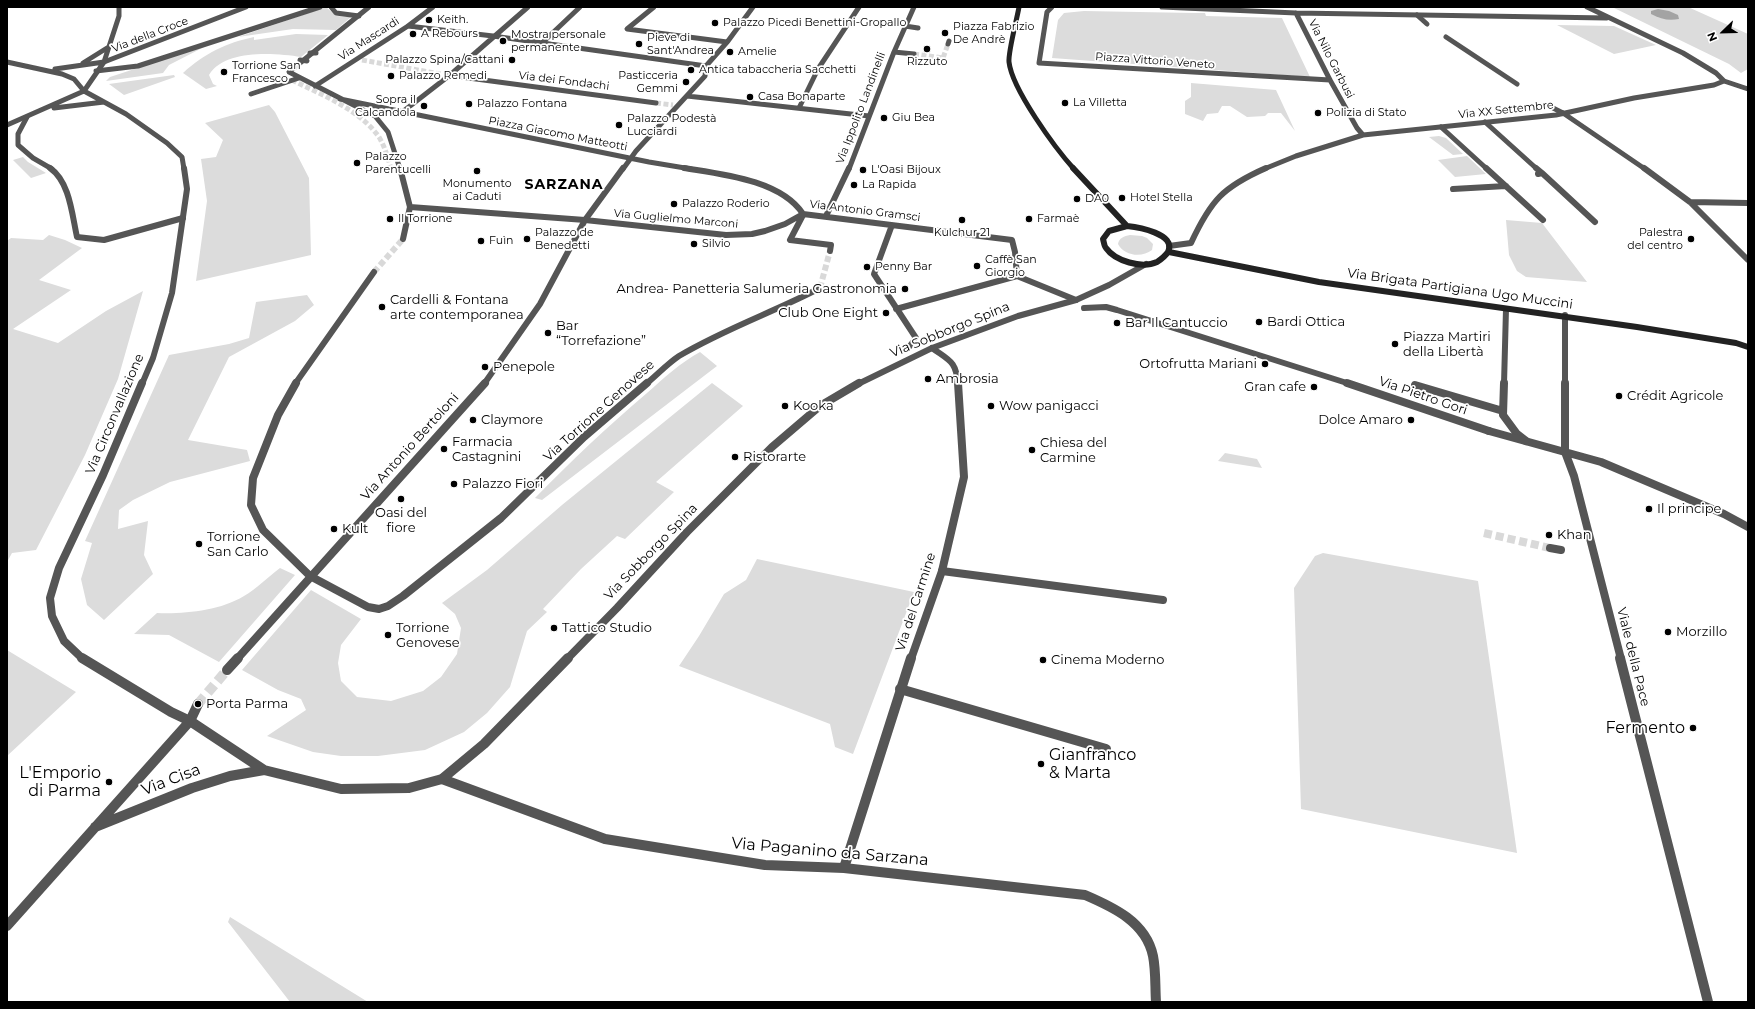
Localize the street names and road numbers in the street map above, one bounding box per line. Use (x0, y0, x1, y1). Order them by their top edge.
street label: Via della Croce (110, 14, 190, 56)
street label: Via Mascardi (336, 15, 402, 63)
street label: Via Nilo Garbusi (1305, 17, 1357, 101)
street label: Via Ippolito Landinelli (834, 50, 888, 166)
street label: Piazza Vittorio Veneto (1095, 50, 1215, 72)
street label: Via dei Fondachi (518, 69, 610, 93)
street label: Via XX Settembre (1458, 98, 1554, 122)
street label: Piazza Giacomo Matteotti (487, 114, 629, 154)
street label: Via Antonio Gramsci (809, 198, 921, 224)
street label: Via Guglielmo Marconi (613, 207, 739, 231)
street label: Via Brigata Partigiana Ugo Muccini (1346, 265, 1574, 313)
street label: Via Sobborgo Spina (888, 299, 1012, 361)
street label: Via Circonvallazione (83, 351, 147, 477)
street label: Via Torrione Genovese (540, 357, 658, 465)
street label: Via Pietro Gori (1377, 374, 1469, 418)
street label: Via Antonio Bertoloni (358, 390, 462, 504)
street label: Via Sobborgo Spina (601, 501, 701, 603)
street label: Via del Carmine (893, 551, 939, 653)
street label: Viale della Pace (1613, 606, 1653, 708)
street label: Via Cisa (139, 760, 203, 800)
street label: Via Paganino da Sarzana (730, 834, 930, 870)

